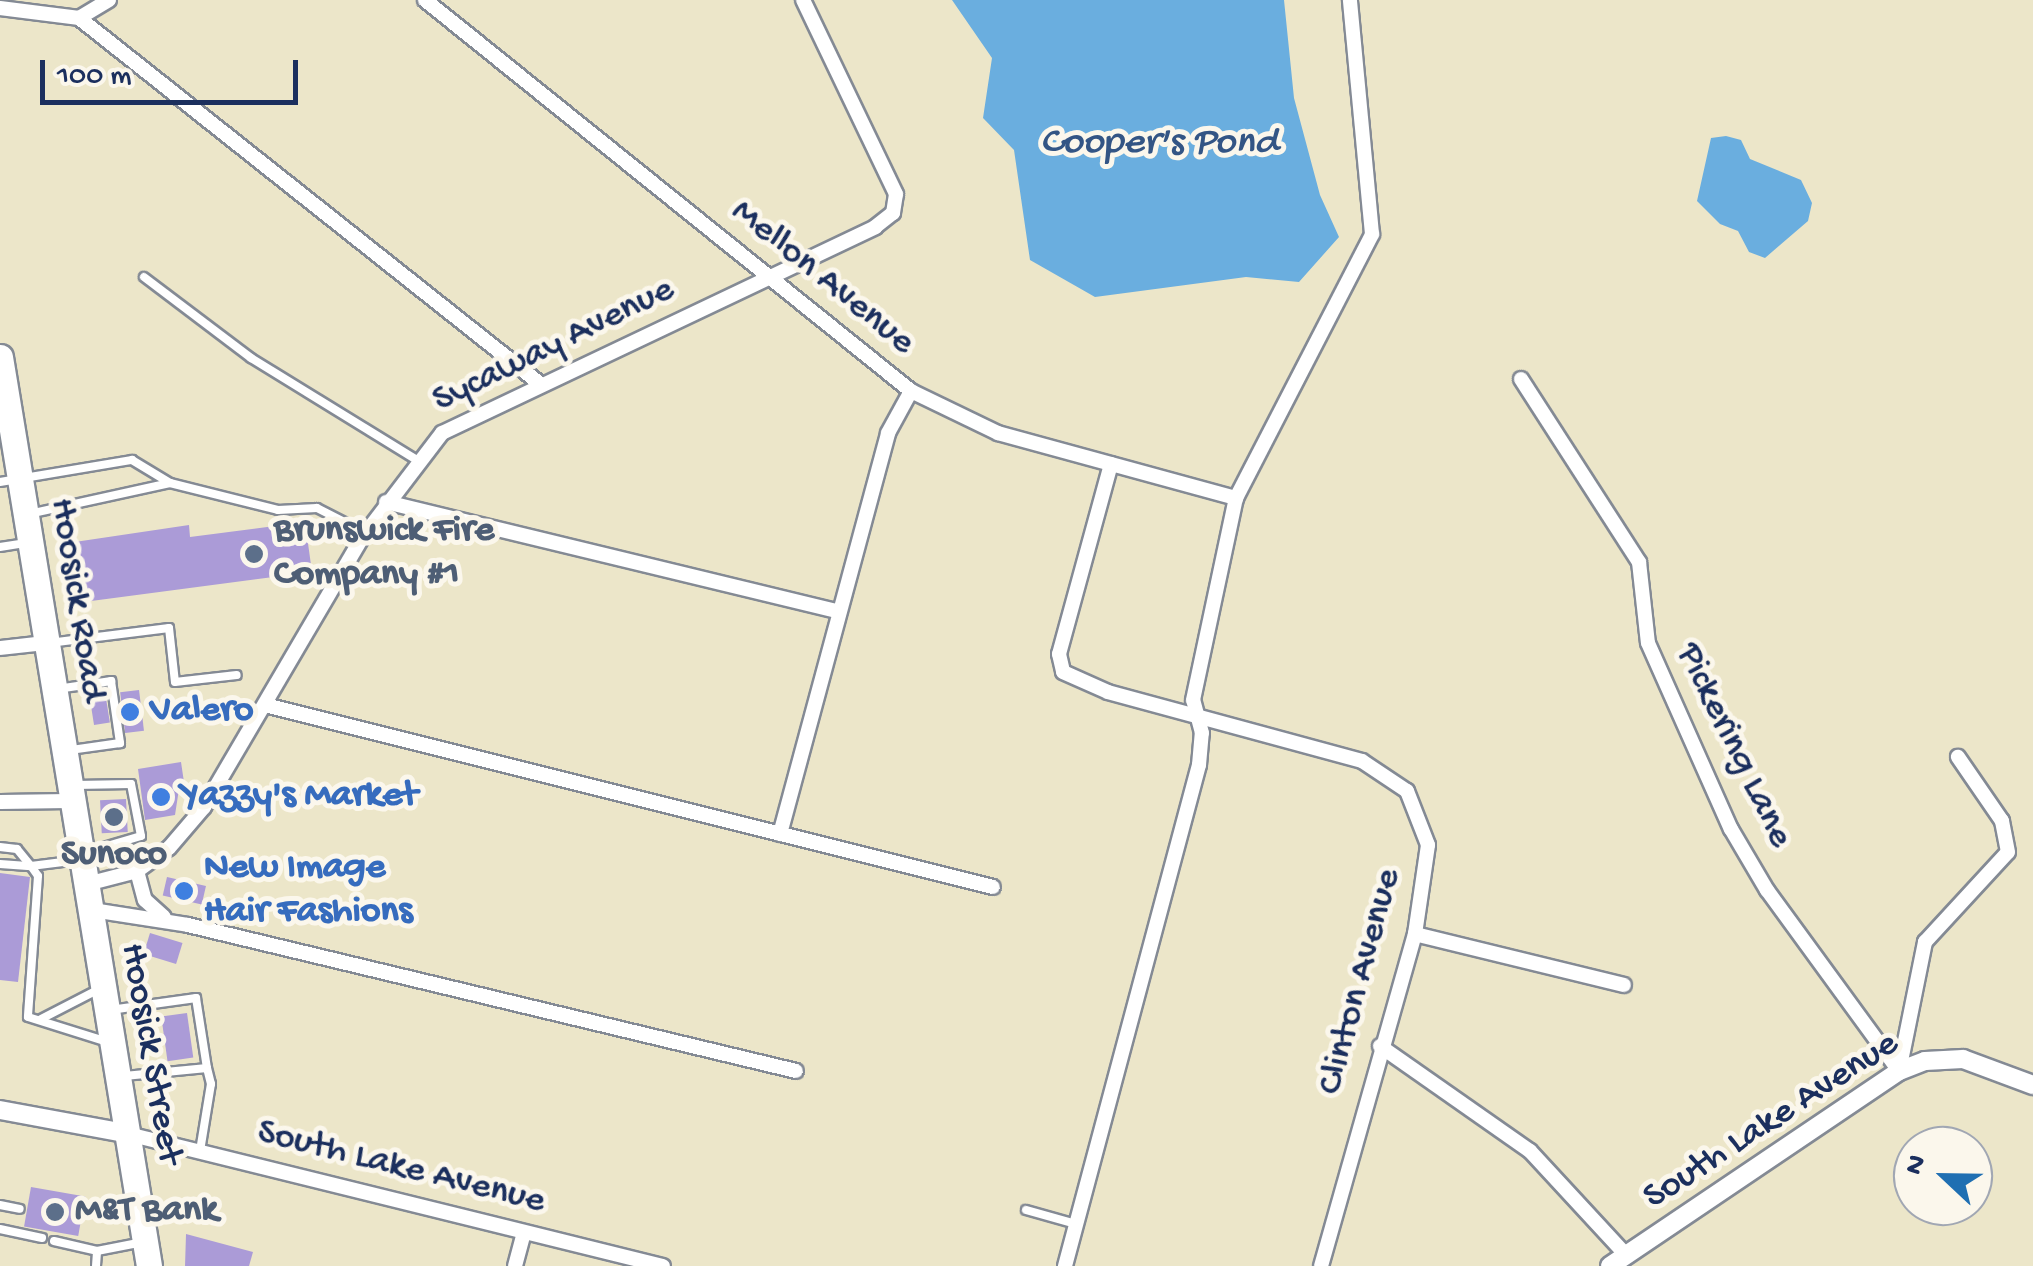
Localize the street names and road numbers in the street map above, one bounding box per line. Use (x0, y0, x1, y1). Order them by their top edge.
street label: Mellon Avenue (721, 190, 923, 366)
street label: Sycaway Avenue (426, 268, 682, 424)
street label: Hoosick Road (37, 495, 115, 705)
street label: Pickering Lane (1664, 636, 1802, 856)
street label: Clinton Avenue (1309, 864, 1413, 1100)
street label: Hoosick Street (107, 940, 191, 1168)
street label: South Lake Avenue (1636, 1023, 1908, 1221)
street label: South Lake Avenue (252, 1110, 550, 1226)

